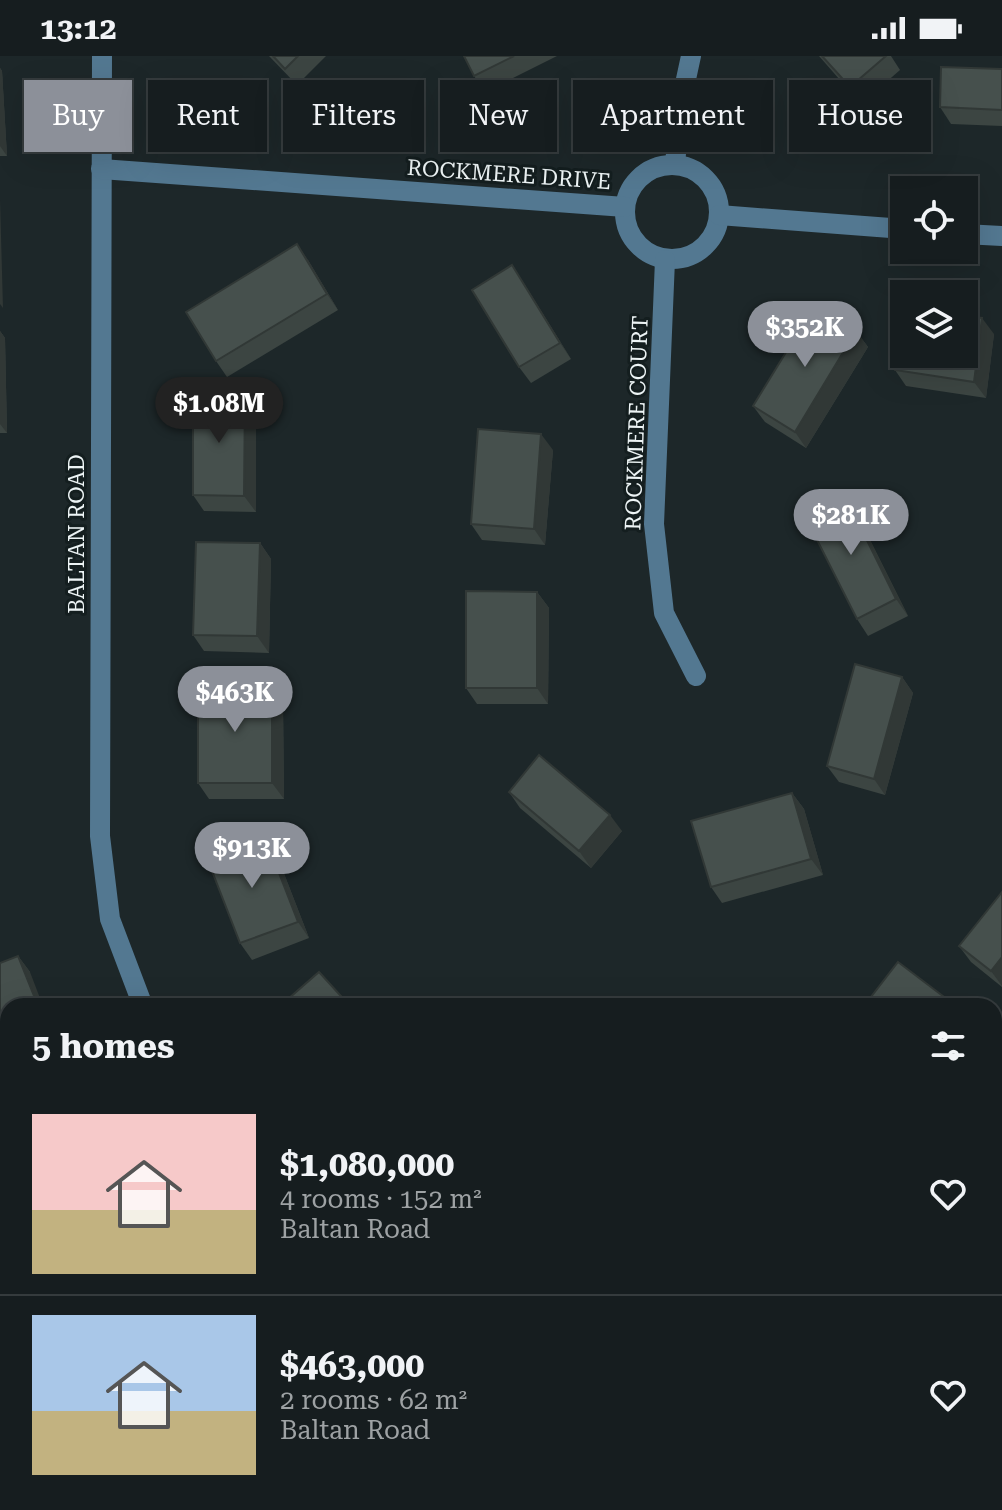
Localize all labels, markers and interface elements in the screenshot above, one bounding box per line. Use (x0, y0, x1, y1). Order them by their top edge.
text: 13:12 (40, 11, 117, 46)
chip: Buy (24, 80, 132, 152)
chip: Rent (148, 80, 267, 152)
chip: Filters (283, 80, 424, 152)
chip: New (440, 80, 557, 152)
chip: Apartment (573, 80, 773, 152)
chip: House (789, 80, 931, 152)
street label: ROCKMERE DRIVE (406, 155, 612, 194)
map controls (890, 176, 978, 368)
button: locate (890, 176, 978, 264)
button: layers (890, 280, 978, 368)
pin: $352K (749, 301, 861, 369)
text: $352K (766, 312, 844, 342)
street label: ROCKMERE COURT (620, 315, 653, 531)
pin: $1.08M (154, 377, 284, 445)
text: $1.08M (173, 388, 265, 418)
street label: BALTAN ROAD (64, 454, 89, 614)
pin: $281K (795, 489, 907, 557)
text: $281K (812, 500, 890, 530)
pin: $463K (179, 666, 291, 734)
text: $463K (196, 677, 274, 707)
pin: $913K (196, 822, 308, 890)
text: $913K (213, 833, 291, 863)
icon: filters (926, 1024, 970, 1068)
text: 5 homes (32, 1026, 175, 1066)
text: $1,080,000 (280, 1144, 454, 1184)
icon: home (96, 1146, 192, 1242)
icon: heart (926, 1172, 970, 1216)
text: 4 rooms · 152 m² (280, 1184, 482, 1214)
text: Baltan Road (280, 1214, 430, 1244)
text: $463,000 (280, 1345, 424, 1385)
icon: home (96, 1347, 192, 1443)
icon: heart (926, 1373, 970, 1417)
text: 2 rooms · 62 m² (280, 1385, 467, 1415)
text: Baltan Road (280, 1415, 430, 1445)

